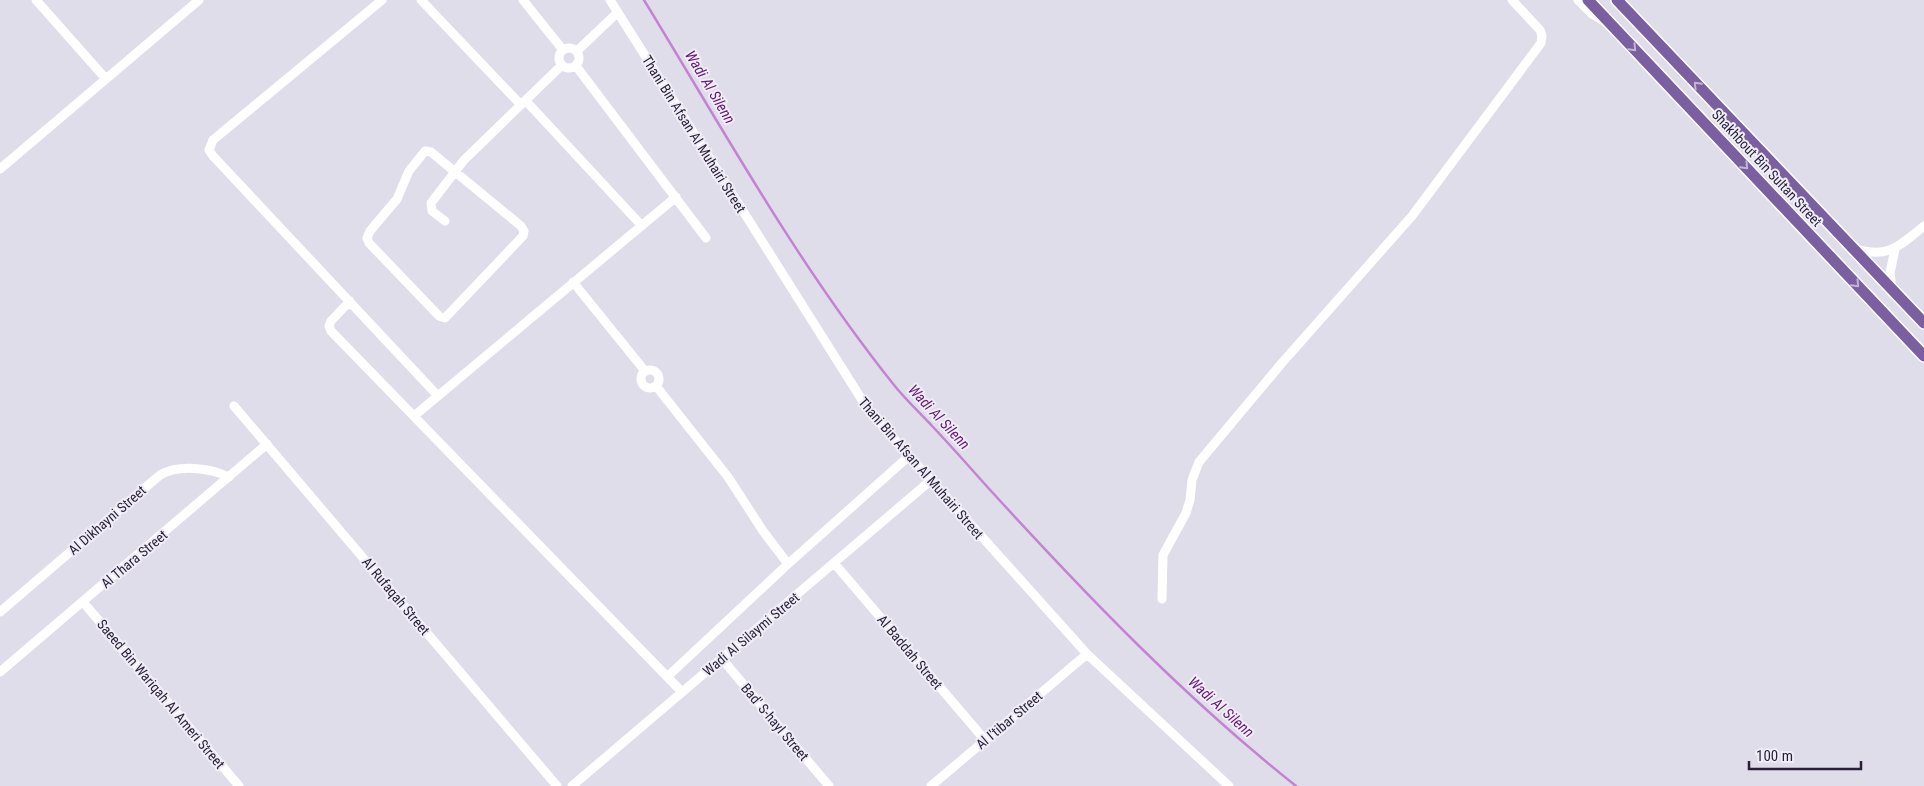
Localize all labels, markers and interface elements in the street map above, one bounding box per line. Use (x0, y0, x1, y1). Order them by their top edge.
one-way arrow (1627, 42, 1636, 51)
water label: Wadi Al Silenn (681, 47, 739, 127)
street label: Thani Bin Afsan Al Muhairi Street (639, 52, 749, 216)
one-way arrow (1694, 81, 1703, 90)
street label: Shakhbout Bin Sultan Street (1709, 106, 1825, 230)
one-way arrow (1739, 161, 1748, 170)
one-way arrow (1850, 279, 1859, 288)
water label: Wadi Al Silenn (904, 381, 974, 453)
street label: Thani Bin Afsan Al Muhairi Street (855, 394, 987, 542)
street label: Al Dikhayni Street (65, 482, 149, 558)
street label: Al Thara Street (98, 527, 170, 591)
street label: Al Rufaqah Street (359, 554, 433, 638)
street label: Wadi Al Silaymi Street (700, 589, 802, 679)
street label: Al Baddah Street (874, 612, 946, 692)
street label: Saeed Bin Wariqah Al Ameri Street (94, 616, 228, 772)
water label: Wadi Al Silenn (1184, 673, 1258, 741)
street label: Bad' S-hayl Street (738, 680, 812, 764)
street label: Al I'tibar Street (973, 688, 1045, 752)
scale bar (1749, 738, 1862, 770)
text: 100 m (1756, 747, 1793, 765)

